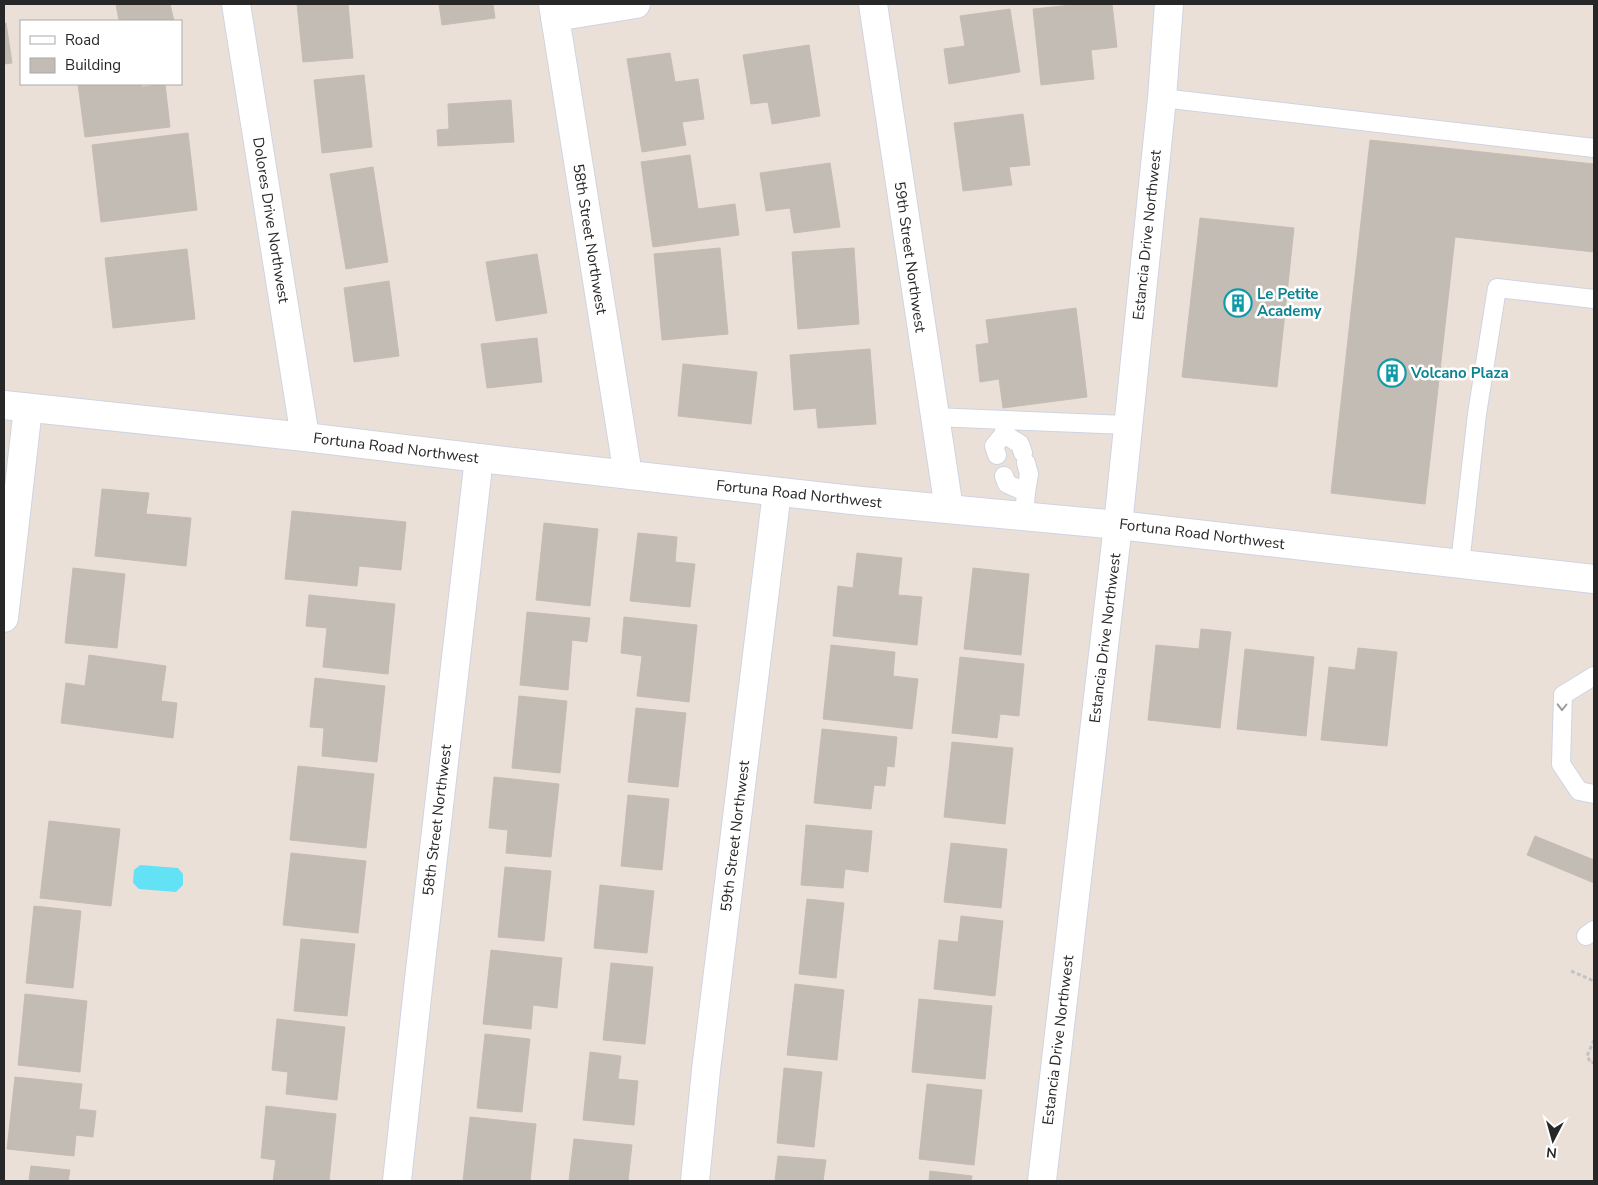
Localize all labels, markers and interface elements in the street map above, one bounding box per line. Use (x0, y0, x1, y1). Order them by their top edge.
legend (20, 20, 182, 85)
text: Road (65, 30, 100, 50)
text: Building (65, 55, 121, 75)
street label: Dolores Drive Northwest (248, 136, 294, 305)
street label: Estancia Drive Northwest (1128, 148, 1166, 321)
street label: 58th Street Northwest (568, 162, 612, 316)
street label: 59th Street Northwest (890, 180, 931, 334)
place label: Le Petite Academy (1257, 284, 1322, 321)
building icon: Le Petite Academy (1223, 288, 1253, 318)
building icon: Volcano Plaza (1377, 358, 1407, 388)
place label: Volcano Plaza (1410, 363, 1509, 383)
street label: Fortuna Road Northwest (312, 428, 481, 468)
street label: Fortuna Road Northwest (715, 475, 884, 513)
street label: Fortuna Road Northwest (1118, 514, 1287, 554)
street label: Estancia Drive Northwest (1085, 551, 1125, 724)
one-way arrow (1557, 703, 1568, 711)
street label: 58th Street Northwest (418, 743, 456, 897)
street label: 59th Street Northwest (716, 759, 754, 913)
street label: Estancia Drive Northwest (1038, 953, 1078, 1126)
north arrow (1528, 1115, 1578, 1165)
text: N (1545, 1142, 1558, 1162)

